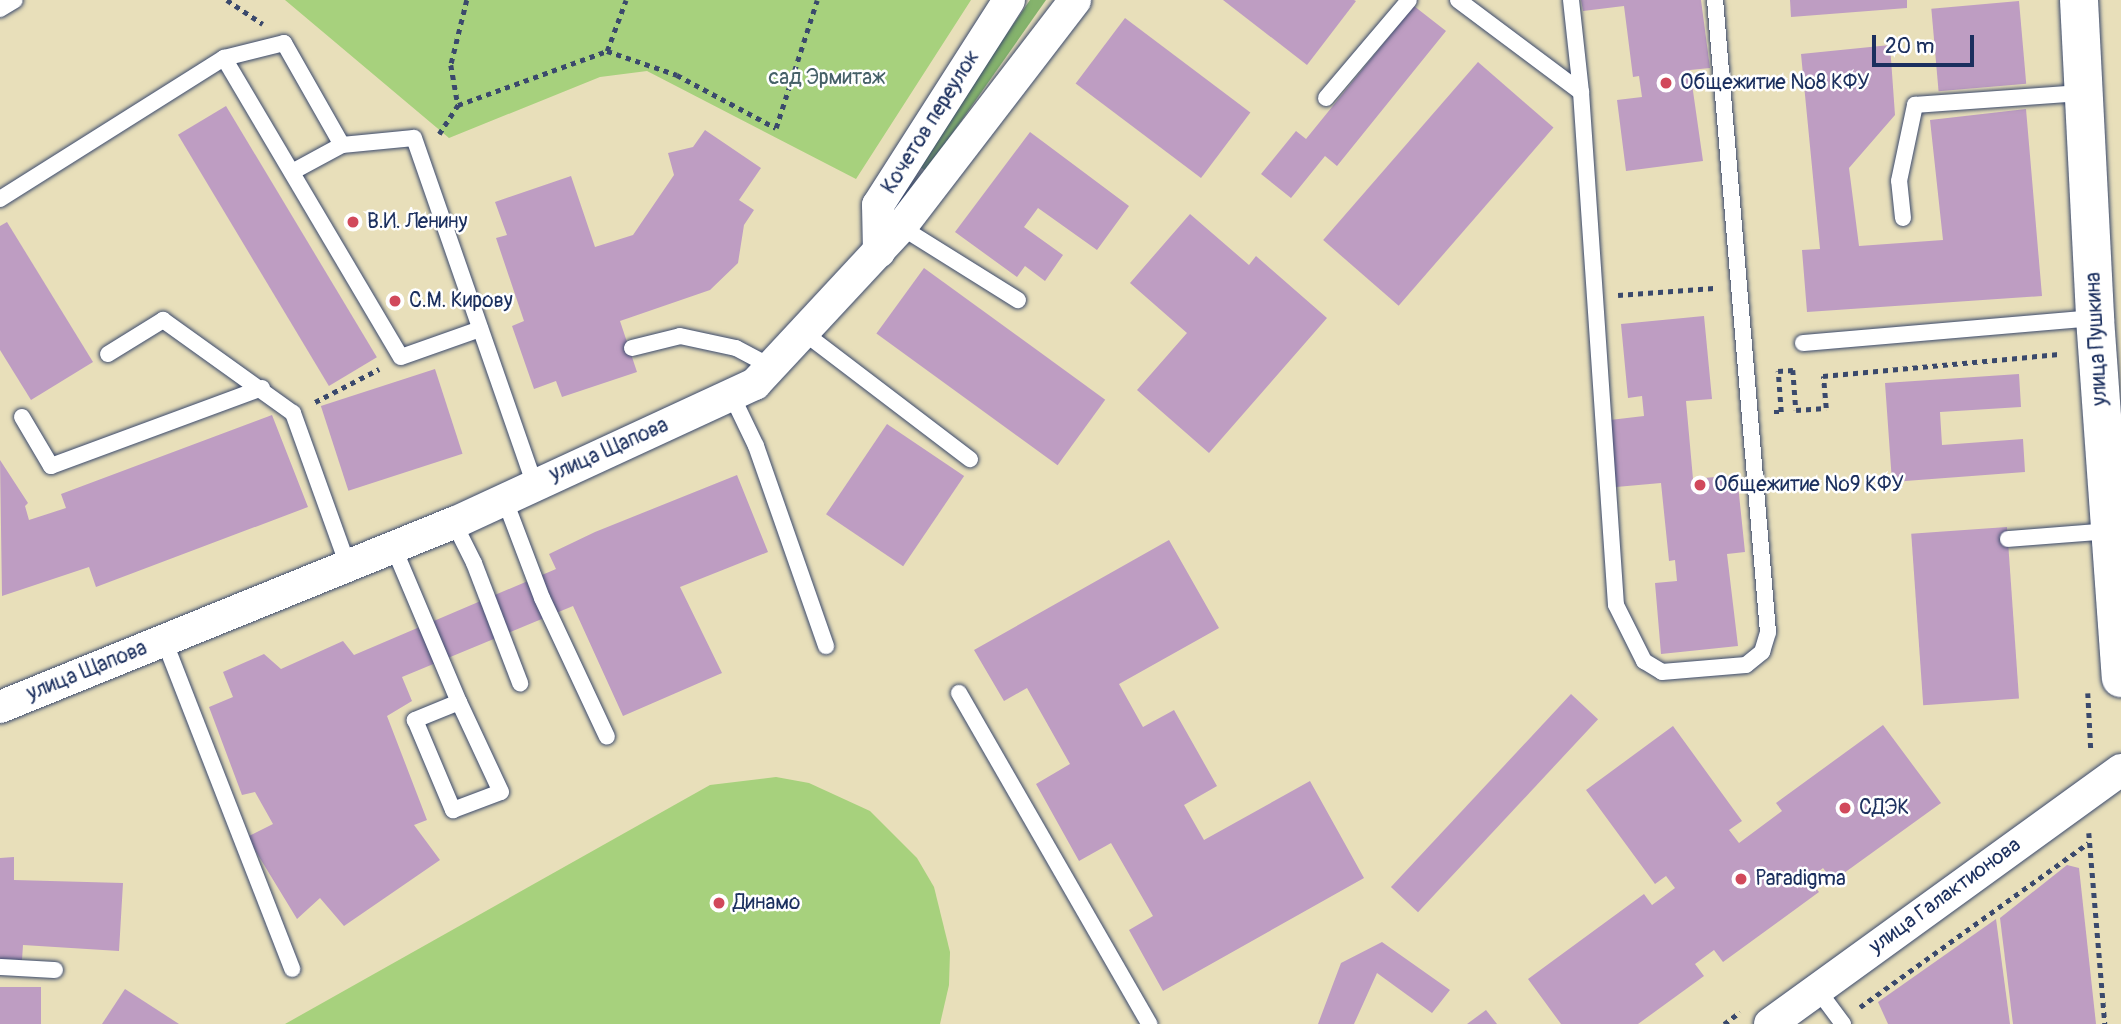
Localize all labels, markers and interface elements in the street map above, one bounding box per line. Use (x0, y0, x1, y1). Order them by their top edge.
scale bar (1876, 21, 1978, 65)
text: 20 m (1885, 33, 1934, 60)
street label: Кочетов переулок (877, 46, 985, 198)
park label: сад Эрмитаж (768, 65, 886, 91)
place label: Общежитие №8 КФУ (1680, 70, 1870, 96)
marker: Общежитие №8 КФУ (1658, 75, 1674, 91)
place label: В.И. Ленину (367, 209, 467, 235)
marker: В.И. Ленину (345, 214, 361, 230)
street label: улица Пушкина (2081, 272, 2113, 406)
place label: С.М. Кирову (409, 288, 513, 314)
marker: С.М. Кирову (387, 293, 403, 309)
street label: улица Щапова (546, 413, 672, 487)
place label: Общежитие №9 КФУ (1714, 472, 1904, 498)
marker: Общежитие №9 КФУ (1692, 477, 1708, 493)
street label: улица Щапова (23, 635, 151, 707)
place label: СДЭК (1859, 795, 1909, 821)
marker: СДЭК (1837, 800, 1853, 816)
street label: улица Галактионова (1864, 833, 2026, 959)
place label: Paradigma (1755, 866, 1846, 892)
marker: Paradigma (1733, 871, 1749, 887)
place label: Динамо (733, 890, 800, 916)
marker: Динамо (711, 895, 727, 911)

